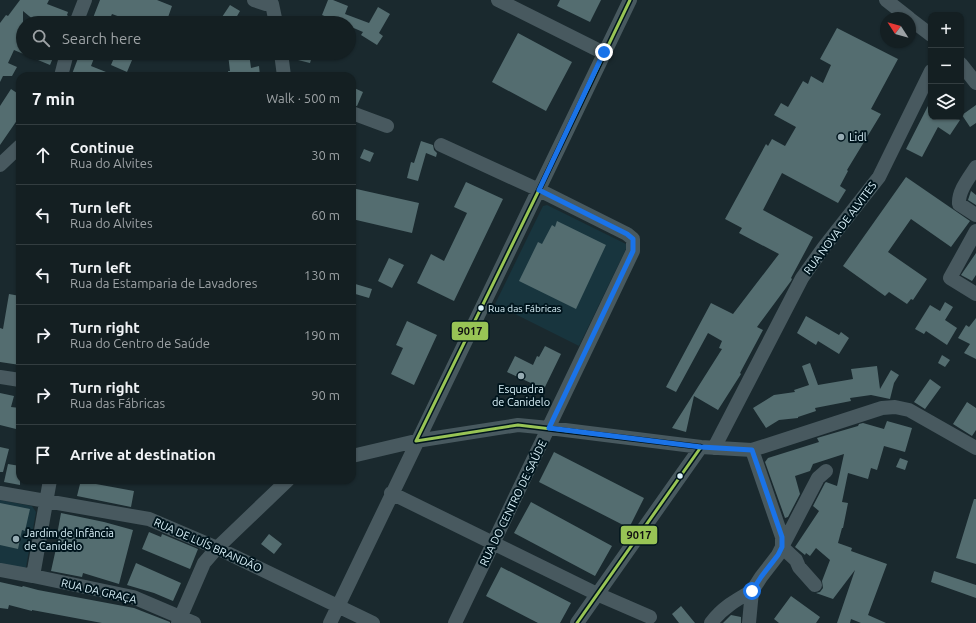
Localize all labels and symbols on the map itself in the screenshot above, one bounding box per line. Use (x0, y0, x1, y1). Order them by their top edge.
north arrow (880, 12, 916, 48)
route end (595, 43, 613, 61)
place label: Lidl (849, 131, 867, 143)
marker: Lidl (836, 132, 846, 142)
street label: RUA NOVA DE ALVITES (801, 179, 879, 277)
marker: Rua das Fábricas (476, 303, 486, 313)
place label: Rua das Fábricas (488, 303, 561, 314)
line badge: 9017 (451, 321, 489, 341)
text: 9017 (458, 325, 482, 337)
marker: Esquadra de Canidelo (516, 371, 526, 381)
place label: Esquadra de Canidelo (492, 383, 550, 408)
street label: RUA DO CENTRO DE SAÚDE (476, 438, 549, 568)
unlabelled marker (675, 471, 685, 481)
street label: RUA DE LUÍS BRANDÃO (152, 515, 264, 574)
line badge: 9017 (620, 525, 658, 545)
place label: Jardim de Infância de Canidelo (24, 527, 114, 552)
text: 9017 (627, 529, 651, 541)
marker: Jardim de Infância de Canidelo (11, 534, 21, 544)
street label: RUA DA GRAÇA (60, 576, 139, 606)
route start (743, 582, 761, 600)

